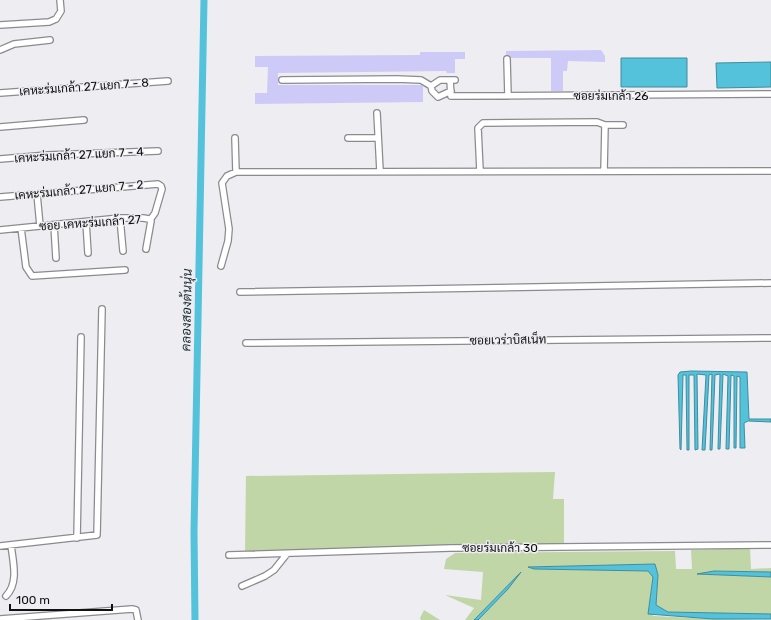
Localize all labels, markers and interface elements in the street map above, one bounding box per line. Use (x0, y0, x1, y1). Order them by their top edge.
street label: เคหะร่มเกล้า 27 แยก 7 - 8 (19, 75, 149, 99)
street label: ซอยร่มเกล้า 26 (573, 89, 649, 103)
street label: เคหะร่มเกล้า 27 แยก 7 - 4 (14, 145, 145, 165)
street label: เคหะร่มเกล้า 27 แยก 7 - 2 (14, 177, 144, 203)
street label: ซอย เคหะร่มเกล้า 27 (39, 212, 141, 234)
water label: คลองสองต้นนุ่น (177, 268, 197, 352)
street label: ซอยเวร่าบิสเน็ท (469, 330, 546, 348)
street label: ซอยร่มเกล้า 30 (462, 541, 538, 555)
scale bar (10, 586, 112, 612)
text: 100 m (16, 593, 50, 607)

